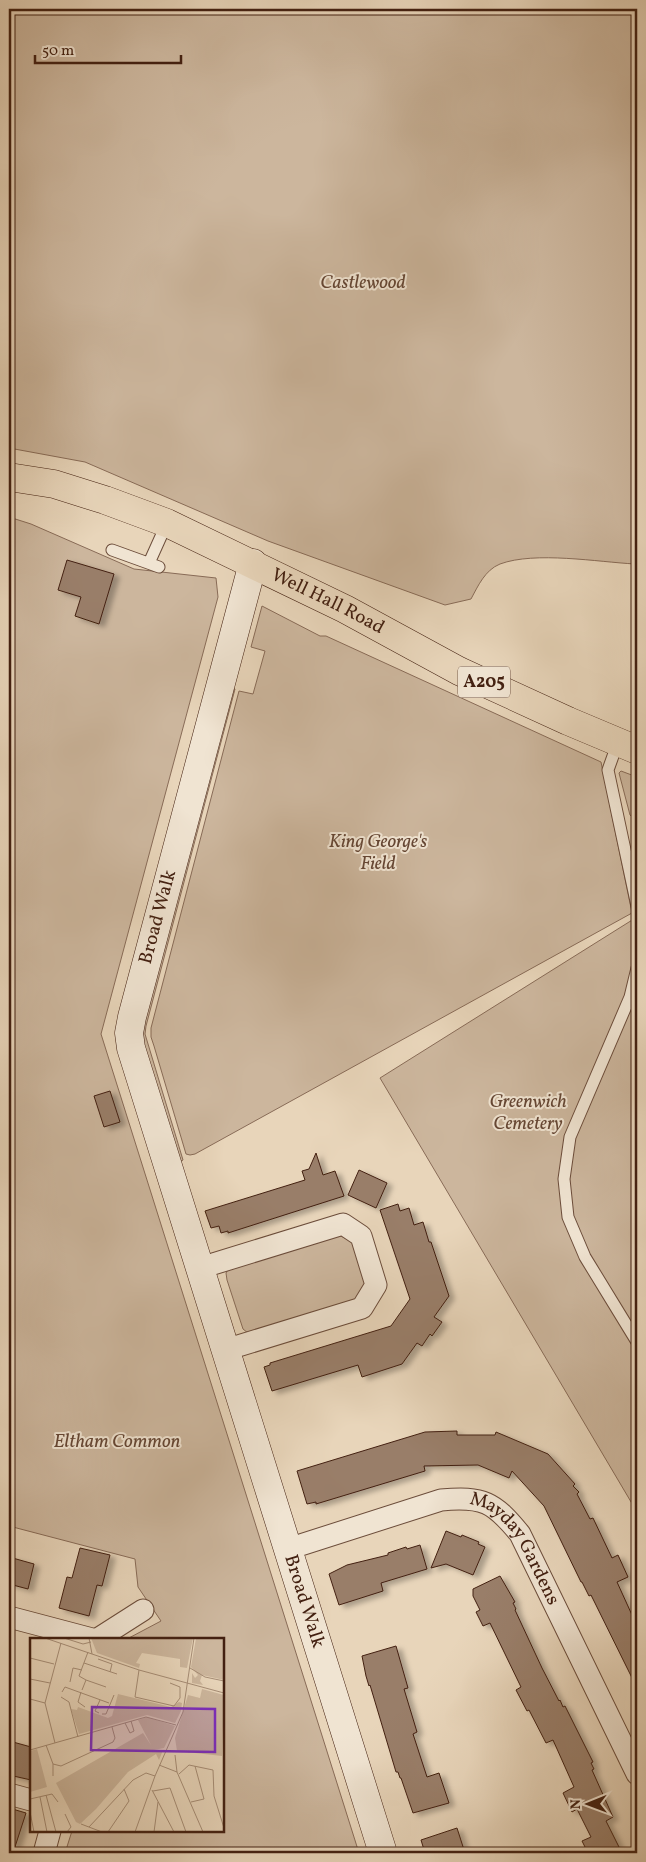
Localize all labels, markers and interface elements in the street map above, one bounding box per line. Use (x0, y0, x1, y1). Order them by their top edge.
scale bar (35, 32, 181, 64)
text: 50 m (42, 41, 74, 62)
park label: Castlewood (320, 270, 406, 296)
street label: Well Hall Road (267, 562, 389, 641)
road number: A205 (458, 666, 510, 698)
park label: King George's Field (329, 829, 427, 877)
street label: Broad Walk (133, 867, 183, 967)
park label: Greenwich Cemetery (489, 1089, 567, 1137)
park label: Eltham Common (54, 1429, 181, 1455)
street label: Mayday Gardens (467, 1486, 566, 1610)
street label: Broad Walk (277, 1551, 331, 1651)
inset map (30, 1638, 224, 1832)
north arrow (564, 1780, 614, 1830)
text: N (567, 1799, 586, 1809)

